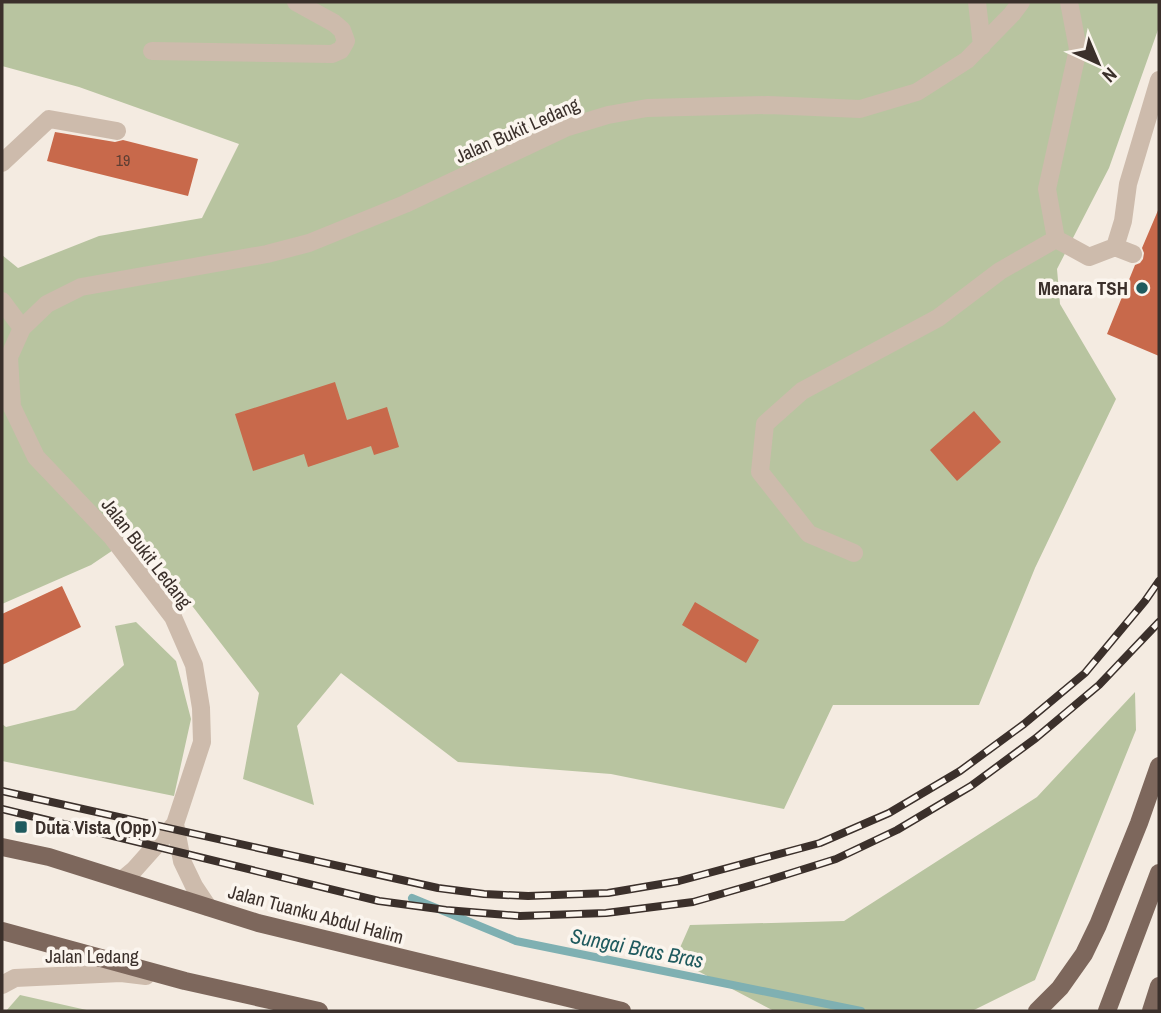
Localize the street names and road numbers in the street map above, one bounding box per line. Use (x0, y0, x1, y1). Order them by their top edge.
street label: Jalan Bukit Ledang (451, 91, 584, 169)
street label: Jalan Bukit Ledang (96, 492, 199, 614)
street label: Jalan Tuanku Abdul Halim (226, 878, 406, 950)
street label: Jalan Ledang (45, 943, 139, 969)

